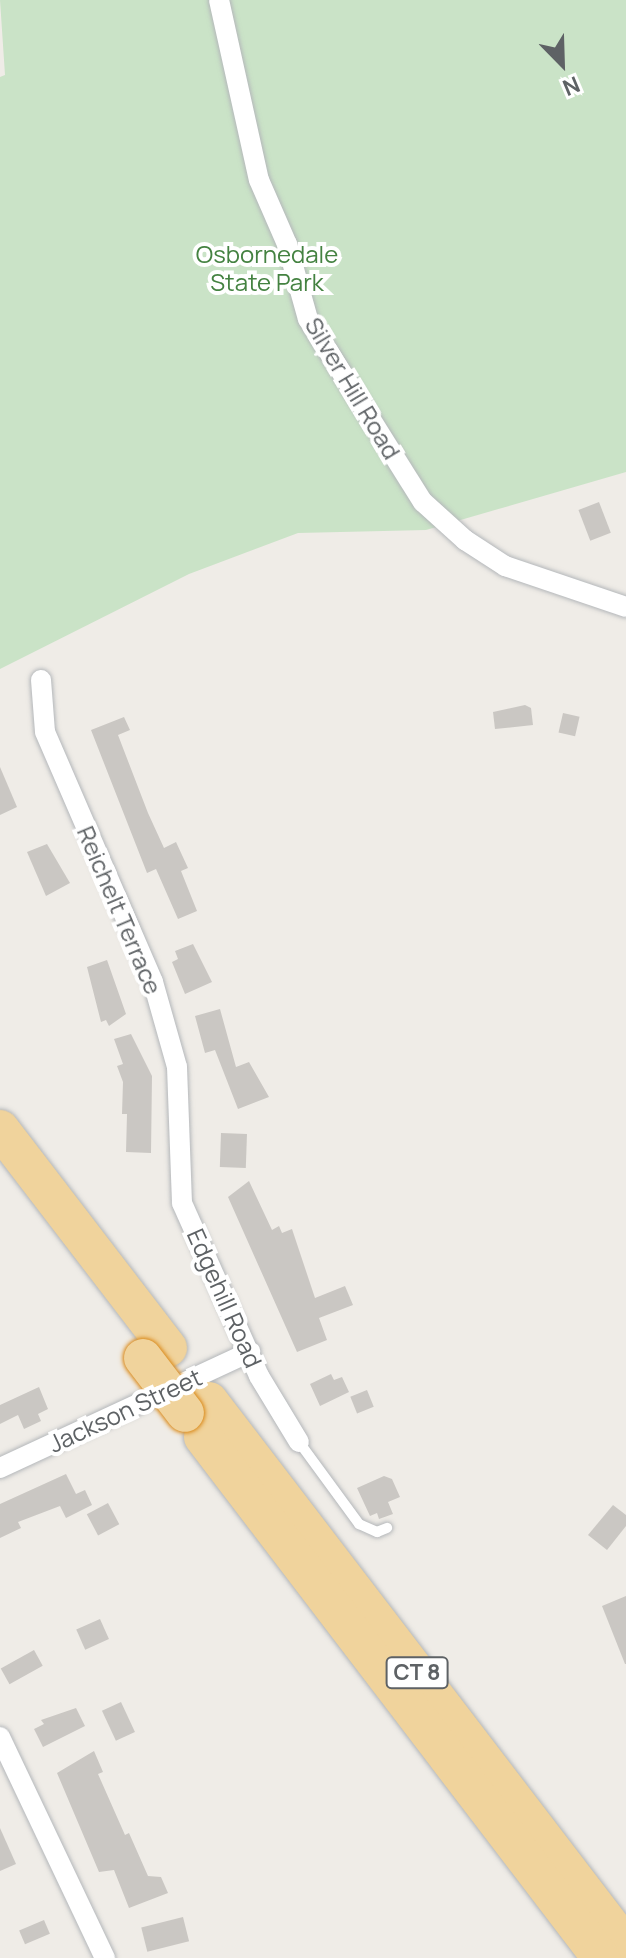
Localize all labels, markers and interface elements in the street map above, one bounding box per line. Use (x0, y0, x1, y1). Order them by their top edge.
north arrow (522, 24, 602, 104)
text: N (558, 69, 585, 103)
park label: Osbornedale State Park (196, 240, 338, 296)
street label: Silver Hill Road (299, 312, 407, 464)
street label: Reichelt Terrace (72, 822, 168, 998)
street label: Edgehill Road (182, 1224, 268, 1372)
street label: Jackson Street (44, 1362, 206, 1458)
road number: CT 8 (385, 1655, 449, 1691)

